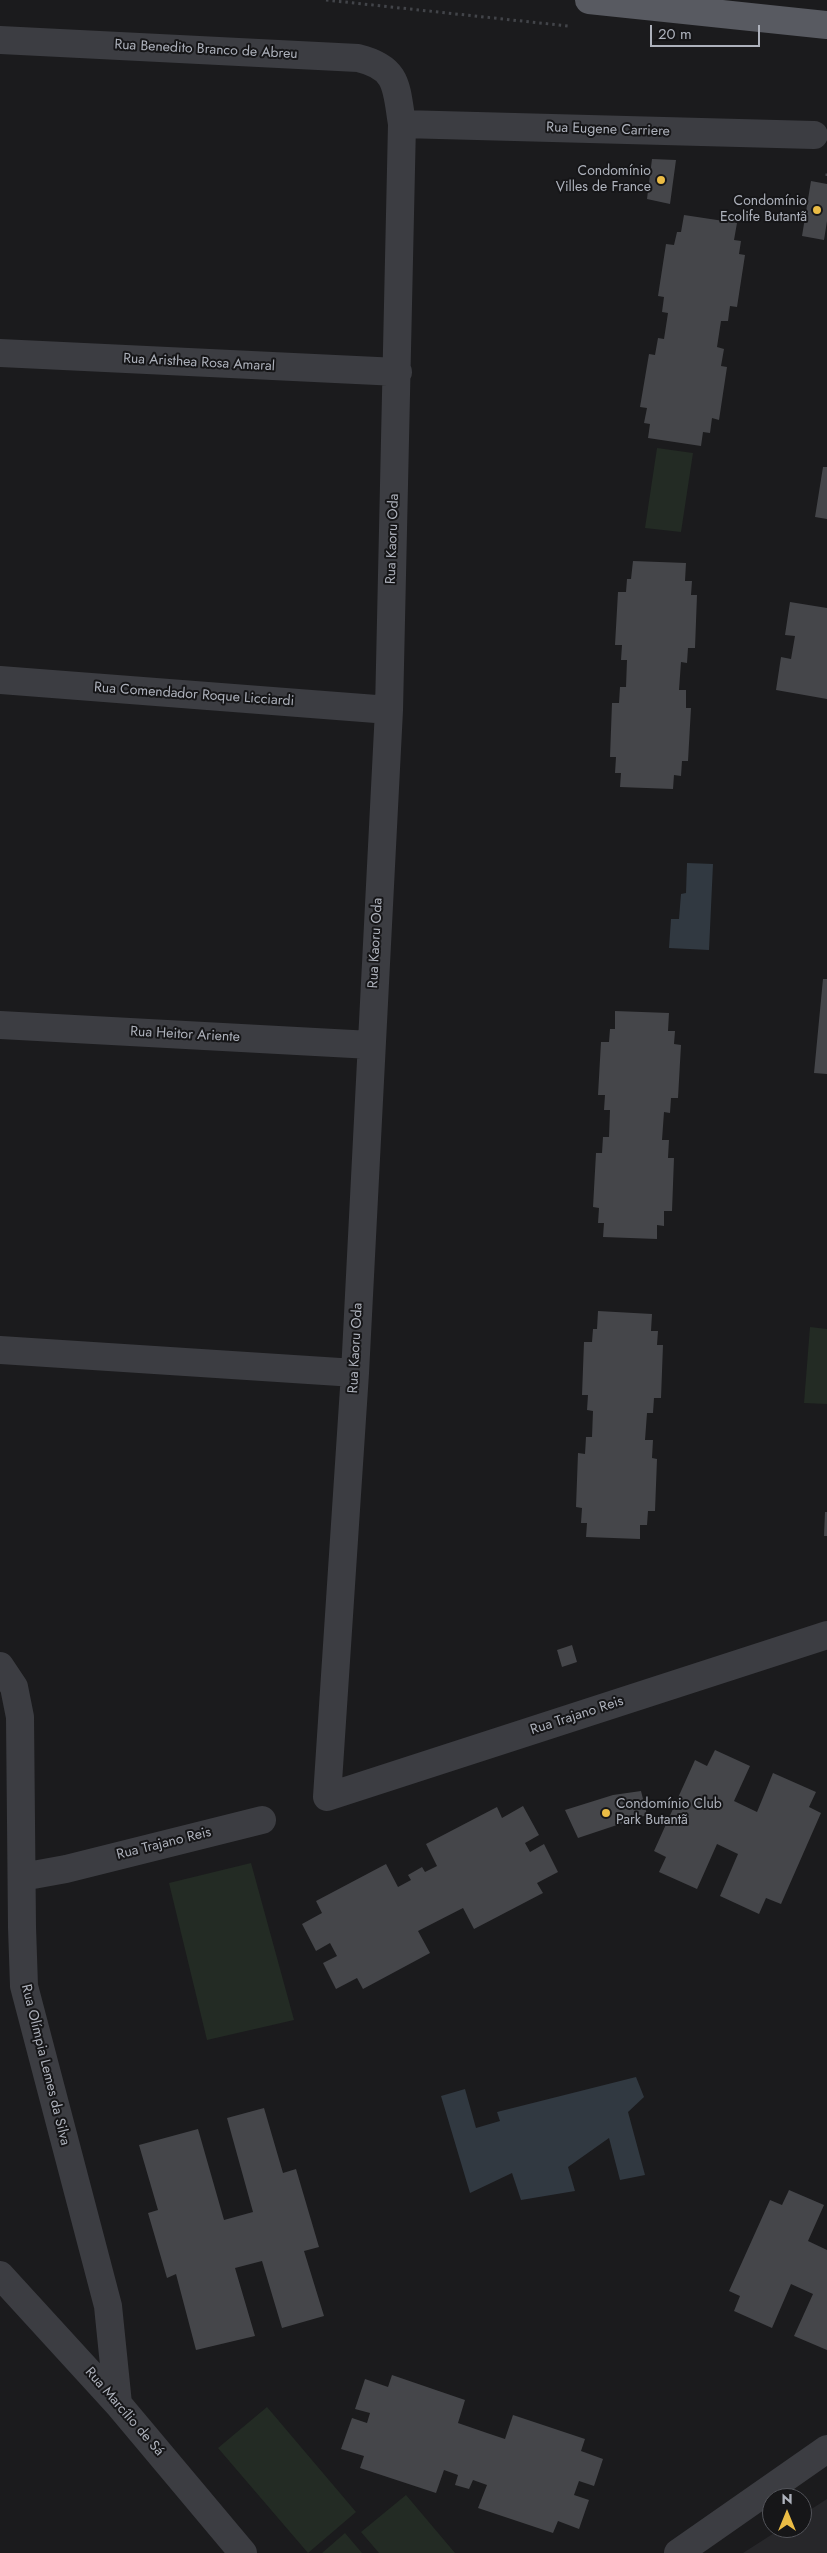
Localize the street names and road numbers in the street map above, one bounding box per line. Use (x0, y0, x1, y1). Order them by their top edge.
street label: Rua Benedito Branco de Abreu (114, 37, 298, 63)
street label: Rua Eugene Carriere (546, 119, 670, 141)
street label: Rua Aristhea Rosa Amaral (123, 351, 275, 375)
street label: Rua Kaoru Oda (383, 493, 403, 585)
street label: Rua Comendador Roque Licciardi (93, 680, 295, 710)
street label: Rua Kaoru Oda (365, 897, 387, 989)
street label: Rua Heitor Ariente (130, 1024, 240, 1046)
street label: Rua Kaoru Oda (345, 1302, 367, 1394)
street label: Rua Trajano Reis (528, 1693, 626, 1739)
street label: Rua Trajano Reis (115, 1824, 213, 1864)
street label: Rua Olímpia Lemes da Silva (17, 1983, 73, 2147)
street label: Rua Marcílio de Sá (81, 2364, 167, 2460)

